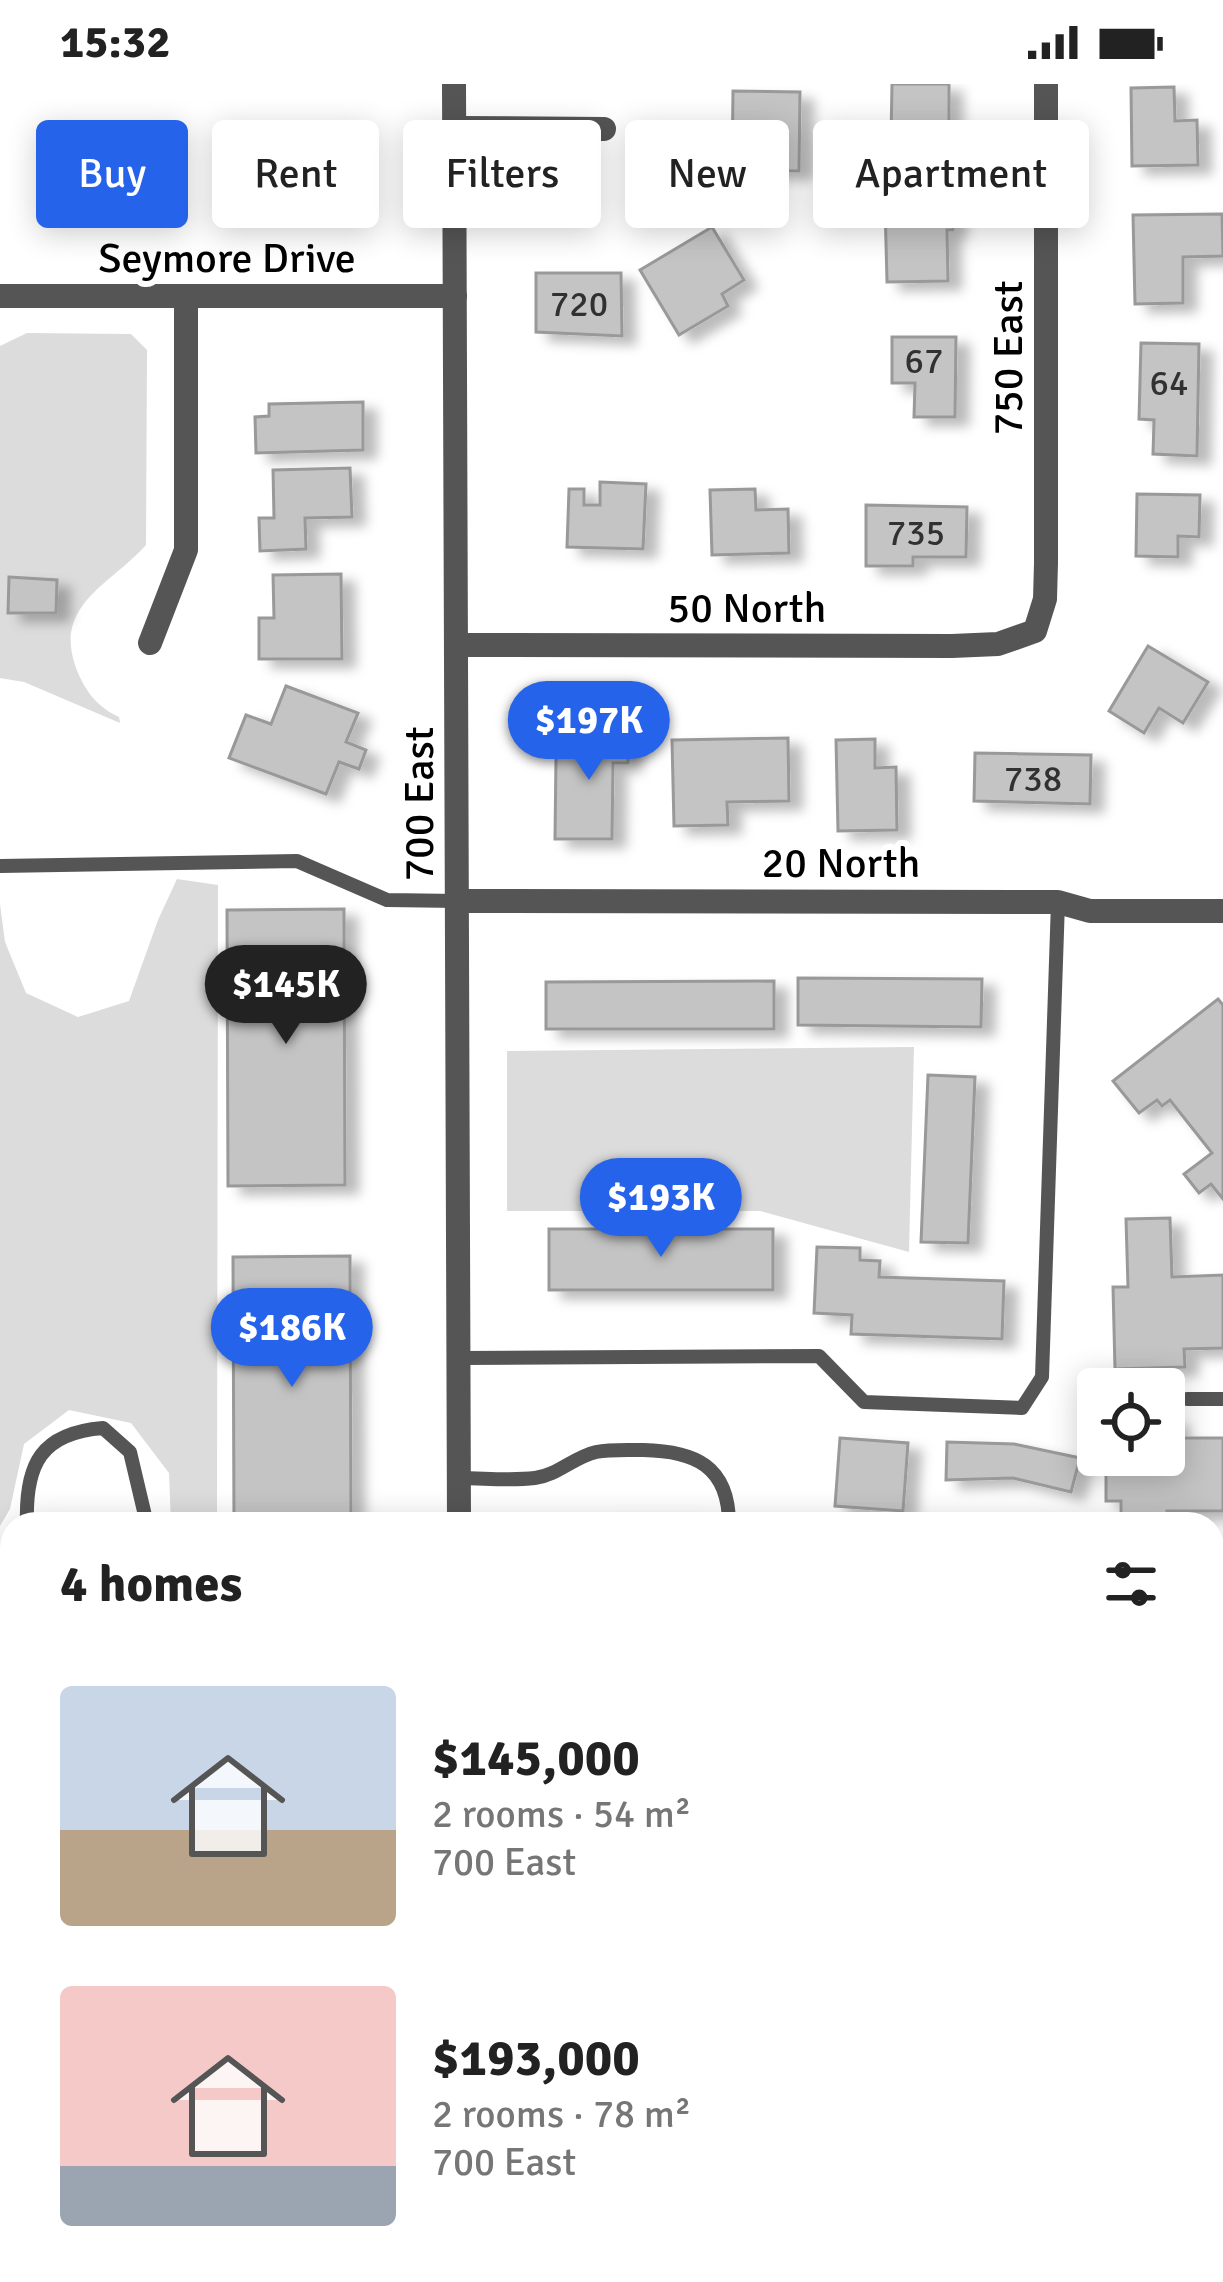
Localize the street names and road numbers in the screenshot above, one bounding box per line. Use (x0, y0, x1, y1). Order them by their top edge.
street label: Seymore Drive (98, 233, 356, 284)
street label: 750 East (983, 280, 1034, 436)
street label: 50 North (668, 583, 826, 634)
street label: 700 East (394, 726, 445, 882)
street label: 20 North (762, 838, 920, 889)

